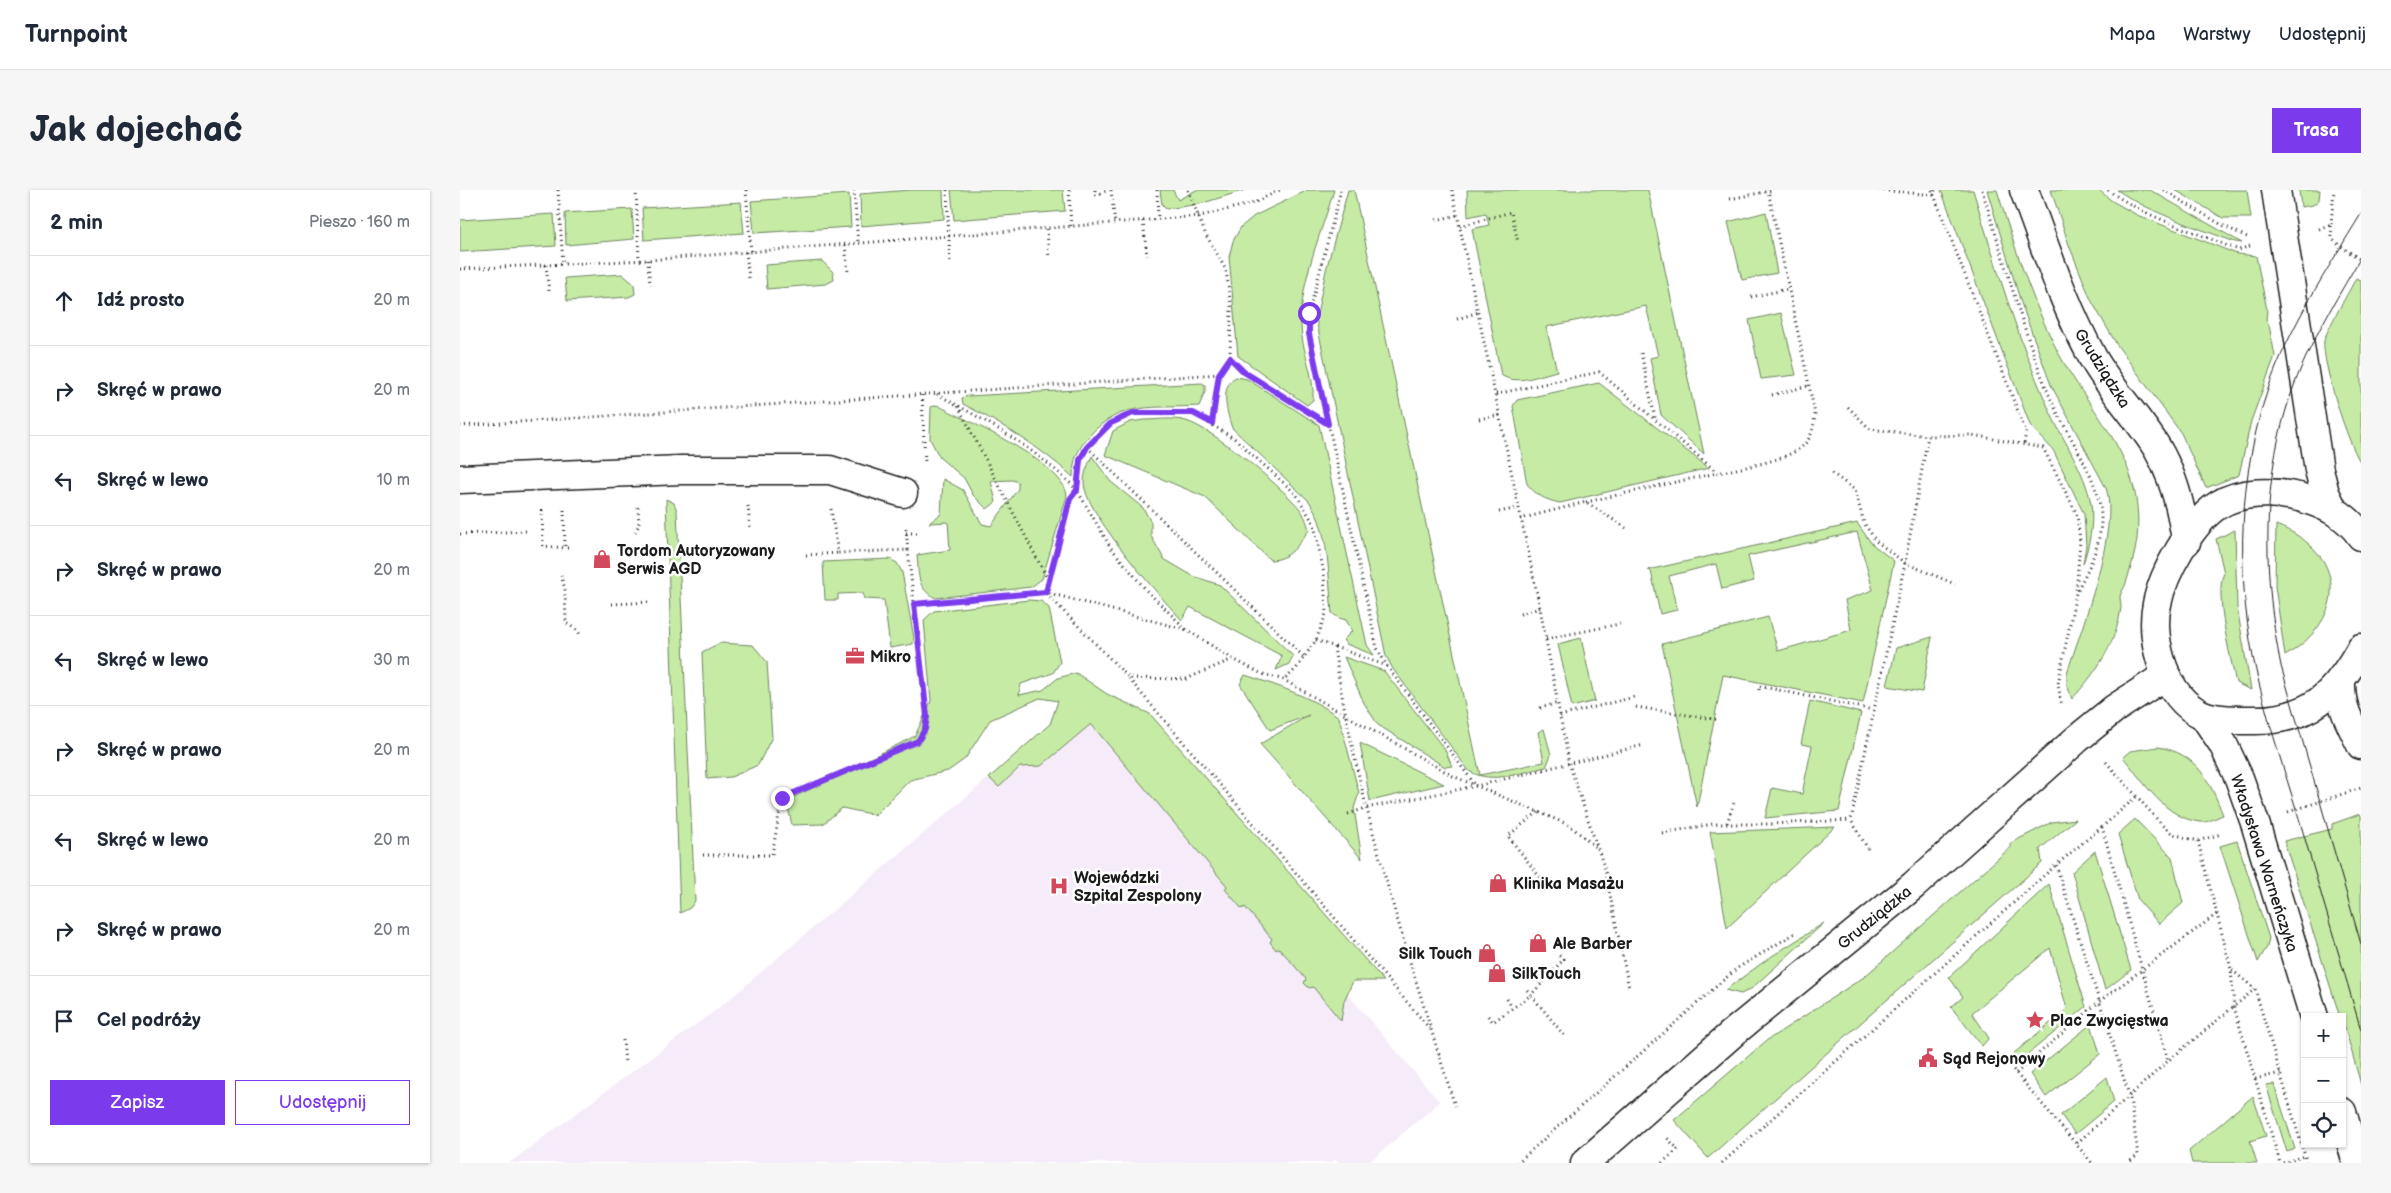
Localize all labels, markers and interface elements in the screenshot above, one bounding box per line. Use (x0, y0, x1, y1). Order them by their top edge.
text: Turnpoint (25, 20, 128, 49)
text: Mapa (2109, 24, 2155, 45)
text: Warstwy (2183, 24, 2251, 45)
text: Udostępnij (2279, 24, 2366, 45)
button: Trasa (2272, 108, 2361, 153)
text: Jak dojechać (30, 109, 243, 152)
text: 2 min (50, 210, 103, 235)
text: Pieszo · 160 m (309, 213, 410, 232)
icon: ahead (50, 287, 78, 315)
text: Idź prosto (97, 289, 185, 312)
text: 20 m (374, 291, 410, 310)
route start (1298, 302, 1321, 325)
street label: Grudziądzka (2070, 326, 2134, 412)
icon: right (50, 377, 78, 405)
text: Skręć w prawo (97, 379, 222, 402)
text: 20 m (374, 381, 410, 400)
icon: left (50, 467, 78, 495)
text: Skręć w lewo (97, 469, 209, 492)
text: 10 m (377, 471, 410, 490)
place label: Tordom Autoryzowany Serwis AGD (617, 542, 776, 579)
shop icon: Tordom Autoryzowany Serwis AGD (591, 548, 613, 570)
icon: right (50, 557, 78, 585)
text: Skręć w prawo (97, 559, 222, 582)
text: 20 m (374, 561, 410, 580)
office icon: Mikro (844, 645, 866, 667)
icon: left (50, 647, 78, 675)
place label: Mikro (870, 648, 911, 667)
text: Skręć w lewo (97, 649, 209, 672)
text: 30 m (373, 651, 410, 670)
icon: right (50, 737, 78, 765)
text: Skręć w prawo (97, 739, 222, 762)
text: 20 m (374, 741, 410, 760)
street label: Władysława Warneńczyka (2226, 772, 2301, 955)
route end (771, 787, 794, 810)
icon: left (50, 827, 78, 855)
text: Skręć w lewo (97, 829, 209, 852)
text: 20 m (374, 831, 410, 850)
place label: Wojewódzki Szpital Zespolony (1074, 869, 1202, 906)
shop icon: Klinika Masażu (1487, 872, 1509, 894)
hospital icon: Wojewódzki Szpital Zespolony (1048, 875, 1070, 897)
place label: Klinika Masażu (1513, 875, 1624, 894)
street label: Grudziądzka (1834, 883, 1916, 954)
icon: right (50, 917, 78, 945)
text: Skręć w prawo (97, 919, 222, 942)
text: 20 m (374, 921, 410, 940)
shop icon: Ale Barber (1527, 932, 1549, 954)
place label: Ale Barber (1552, 935, 1633, 954)
shop icon: Silk Touch (1476, 942, 1498, 964)
place label: Silk Touch (1399, 945, 1472, 964)
shop icon: SilkTouch (1486, 962, 1508, 984)
place label: SilkTouch (1512, 965, 1581, 984)
icon: arrive (50, 1007, 78, 1035)
text: Cel podróży (97, 1009, 201, 1032)
place icon: Plac Zwycięstwa (2024, 1009, 2046, 1031)
place label: Plac Zwycięstwa (2050, 1012, 2169, 1031)
map controls (2301, 1013, 2346, 1148)
button: + (2301, 1013, 2346, 1058)
public building icon: Sąd Rejonowy (1917, 1047, 1939, 1069)
place label: Sąd Rejonowy (1943, 1050, 2046, 1069)
button: − (2301, 1058, 2346, 1103)
button: Zapisz (50, 1080, 225, 1125)
button: Udostępnij (235, 1080, 410, 1125)
button: locate (2301, 1103, 2346, 1148)

